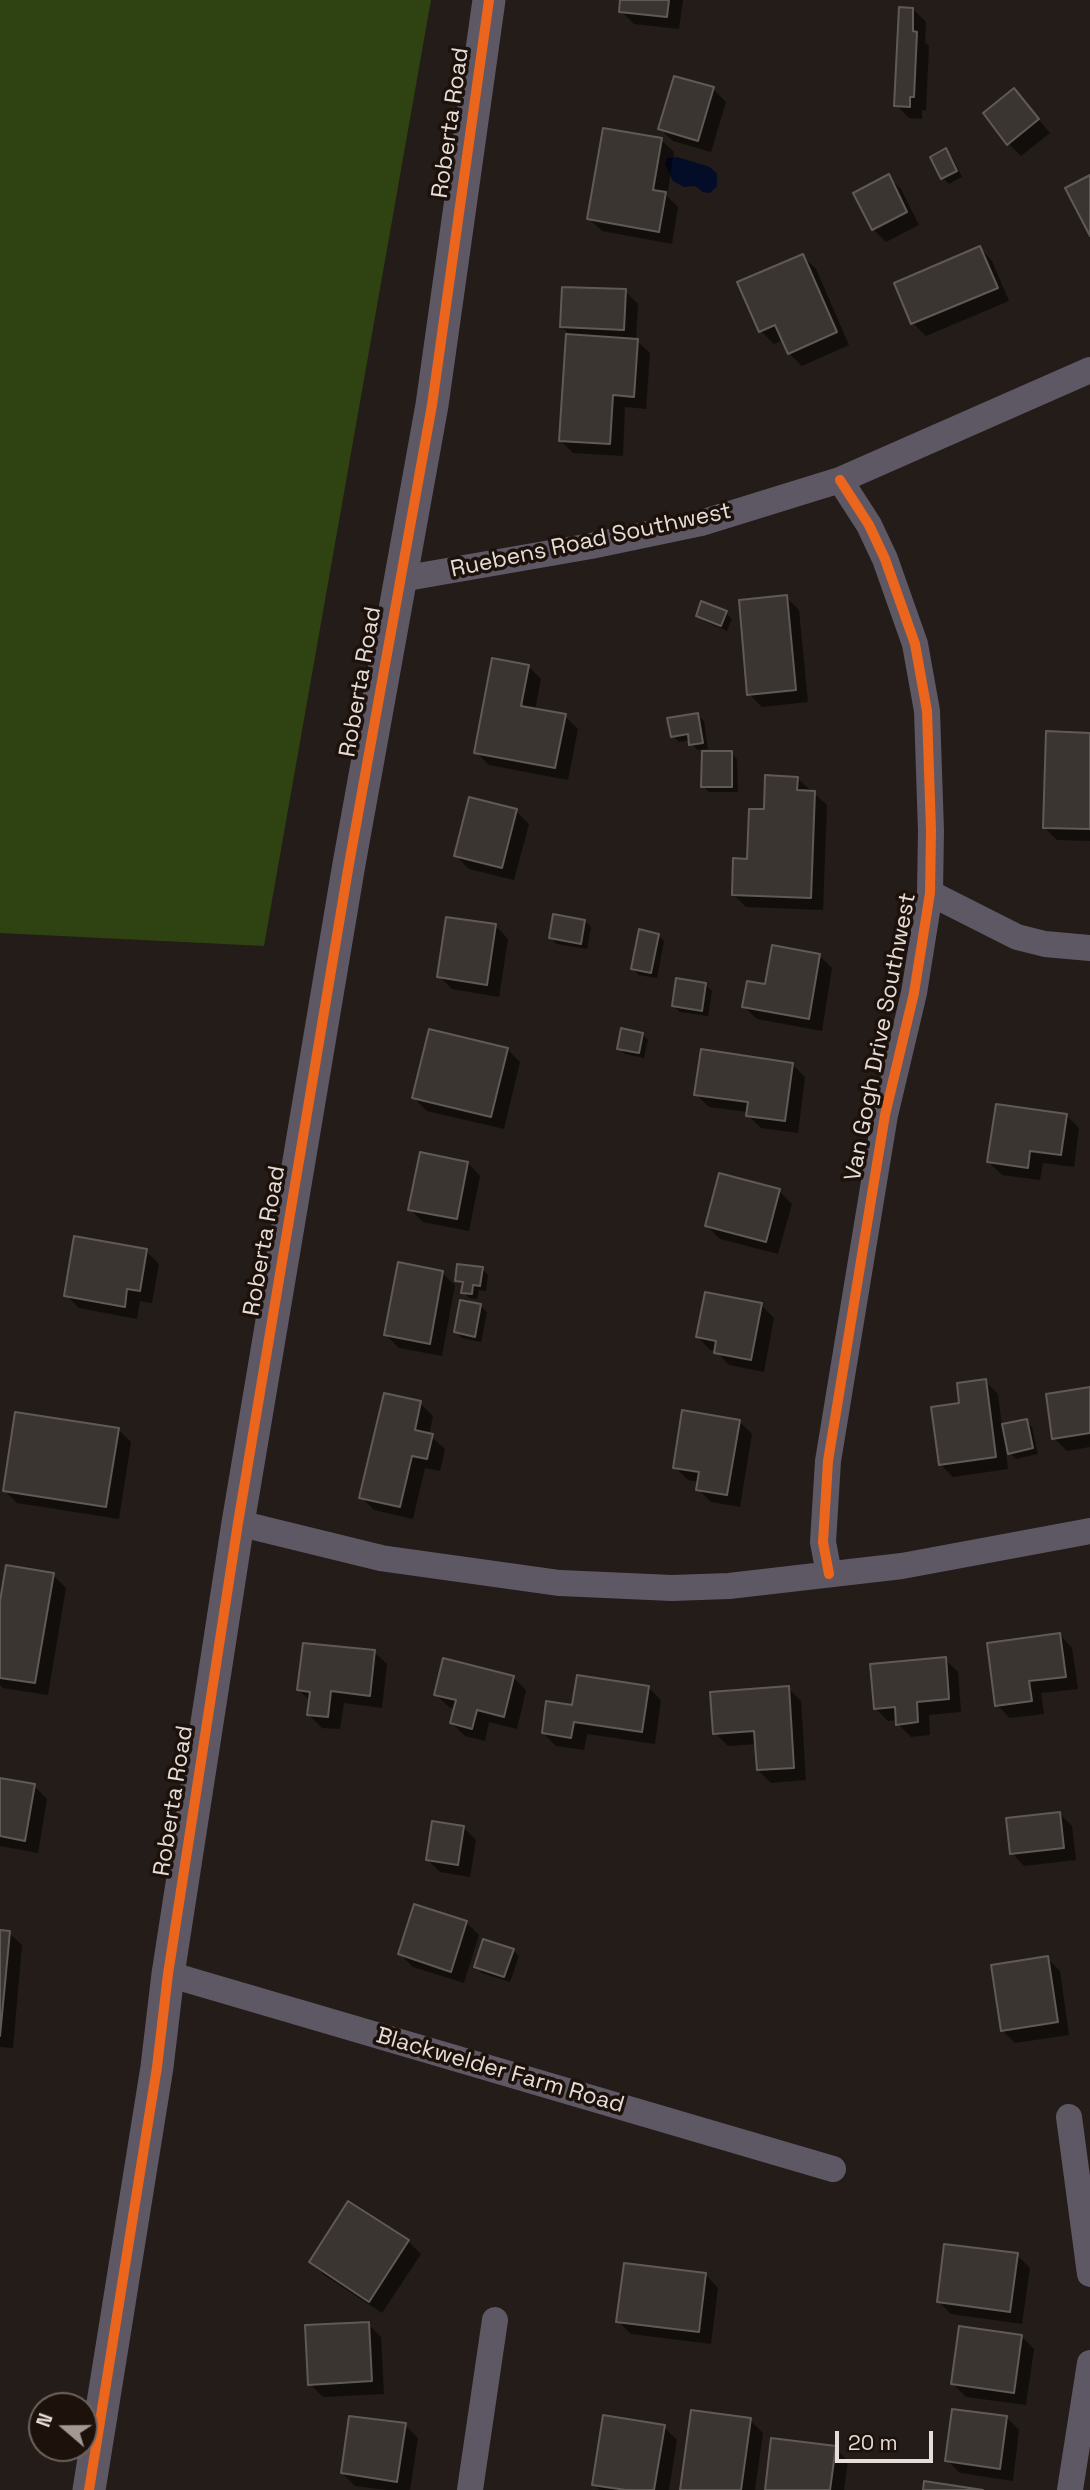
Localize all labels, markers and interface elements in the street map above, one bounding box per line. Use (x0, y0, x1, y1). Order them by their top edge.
street label: Roberta Road (427, 46, 475, 200)
street label: Ruebens Road Southwest (448, 498, 734, 584)
street label: Roberta Road (334, 605, 388, 759)
street label: Van Gogh Drive Southwest (839, 891, 923, 1183)
street label: Roberta Road (238, 1164, 292, 1318)
street label: Roberta Road (148, 1724, 200, 1878)
street label: Blackwelder Farm Road (373, 2022, 627, 2120)
north arrow (28, 2392, 98, 2462)
text: N (31, 2410, 59, 2431)
scale bar (838, 2416, 936, 2460)
text: 20 m (848, 2429, 898, 2456)

